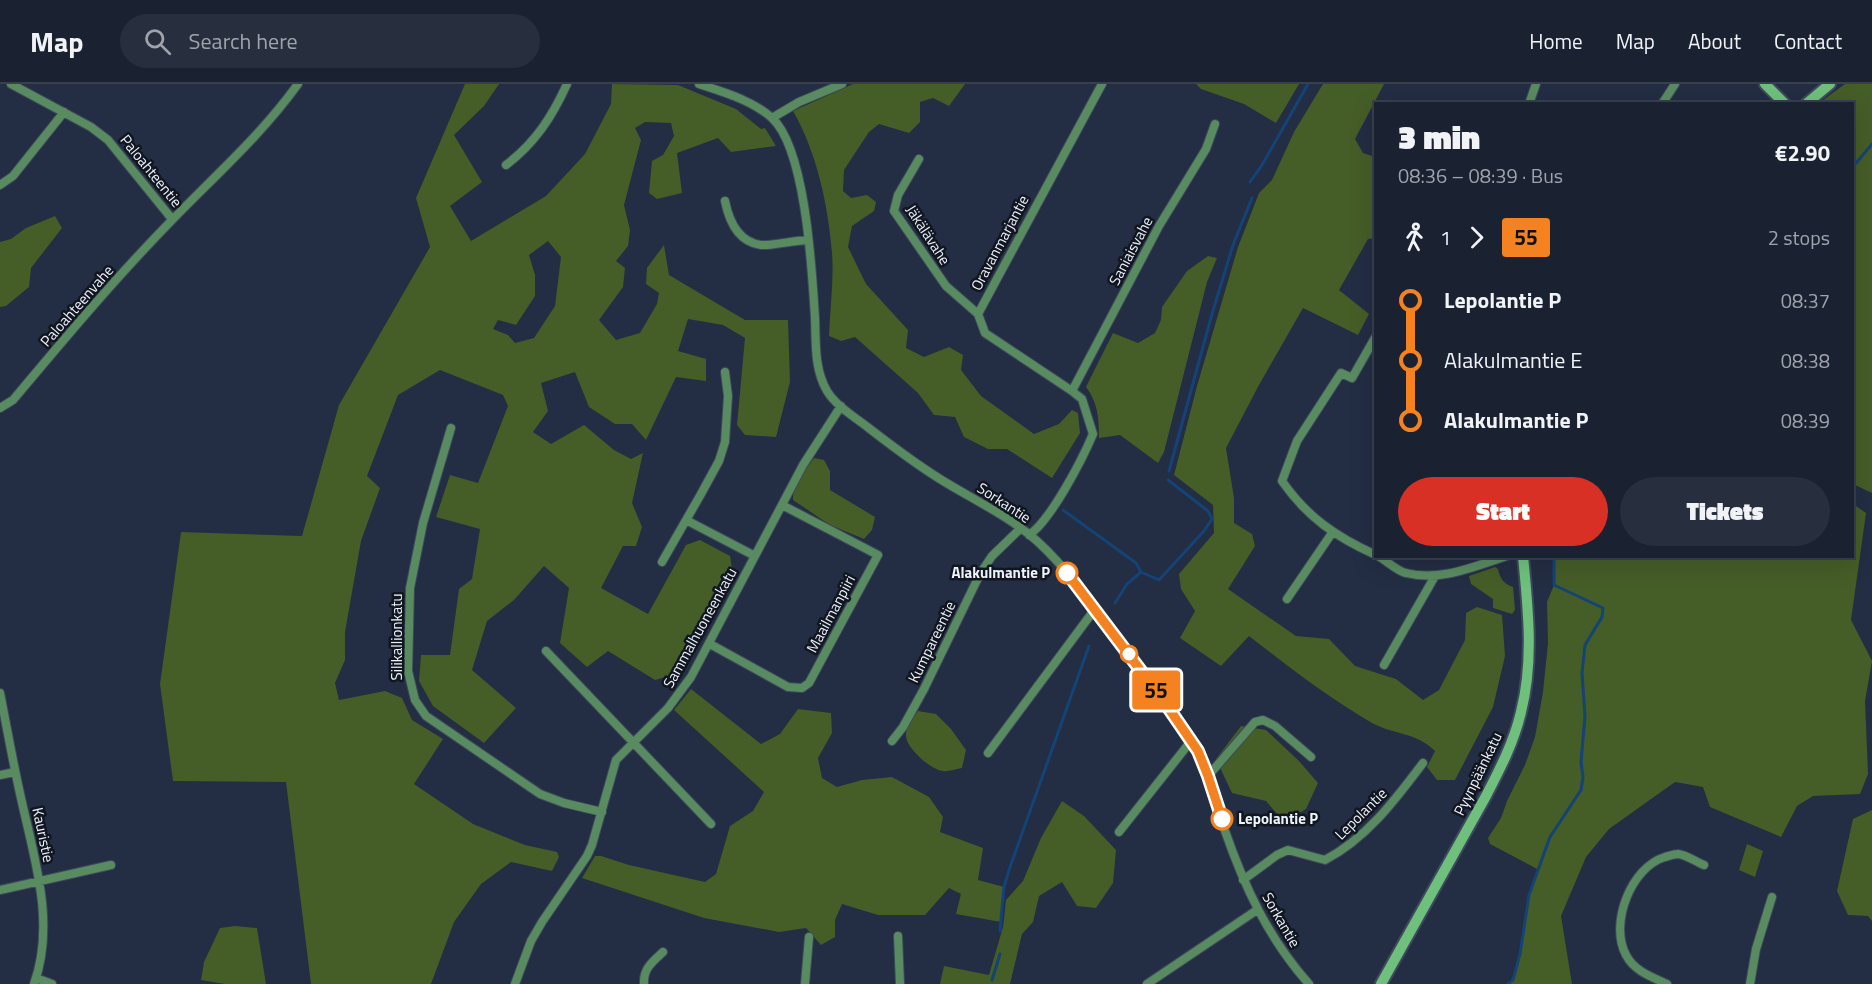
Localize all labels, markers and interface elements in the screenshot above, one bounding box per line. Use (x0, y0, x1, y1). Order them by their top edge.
search box (120, 14, 540, 68)
text: Map (30, 20, 84, 63)
text: Search here (189, 24, 298, 58)
icon: search (141, 25, 174, 58)
text: Home (1529, 25, 1583, 57)
text: Map (1616, 25, 1655, 57)
text: About (1688, 25, 1741, 57)
text: Contact (1774, 25, 1842, 57)
text: 3 min (1398, 112, 1480, 162)
street label: Paloahteentie (115, 129, 188, 212)
text: €2.90 (1775, 136, 1830, 170)
text: 08:36 – 08:39 · Bus (1398, 160, 1563, 191)
street label: Oravanmarjantie (965, 191, 1034, 295)
street label: Jäkälävahe (900, 200, 956, 269)
street label: Saniaisvahe (1103, 212, 1158, 289)
icon: walk (1398, 221, 1431, 254)
icon: forward (1460, 221, 1493, 254)
text: 55 (1514, 221, 1538, 253)
text: 1 (1440, 222, 1451, 253)
text: 2 stops (1768, 222, 1830, 253)
street label: Paloahteenvahe (35, 260, 119, 352)
text: Lepolantie P (1444, 283, 1561, 317)
text: 08:37 (1781, 285, 1830, 316)
text: Alakulmantie E (1444, 343, 1582, 377)
text: 08:38 (1781, 345, 1830, 376)
text: Alakulmantie P (1444, 403, 1588, 437)
text: 08:39 (1781, 405, 1830, 436)
street label: Sorkantie (973, 477, 1036, 529)
button: Start (1398, 477, 1608, 546)
button: Tickets (1620, 477, 1830, 546)
place label: Alakulmantie P (952, 561, 1050, 584)
marker: Alakulmantie P (1056, 562, 1078, 584)
street label: Sammalhuoneenkatu (657, 563, 742, 692)
street label: Maailmanpiiri (800, 571, 861, 657)
street label: Silikallionkatu (385, 594, 408, 680)
street label: Kumpareentie (902, 597, 961, 687)
unlabelled marker (1120, 645, 1138, 663)
line badge: 55 (1129, 670, 1183, 710)
text: 55 (1144, 674, 1168, 706)
street label: Pyynpäänkatu (1447, 728, 1508, 819)
street label: Lepolantie (1329, 782, 1392, 845)
street label: Kauristie (26, 805, 61, 864)
place label: Lepolantie P (1238, 807, 1318, 830)
marker: Lepolantie P (1211, 808, 1233, 830)
street label: Sorkantie (1256, 888, 1306, 951)

